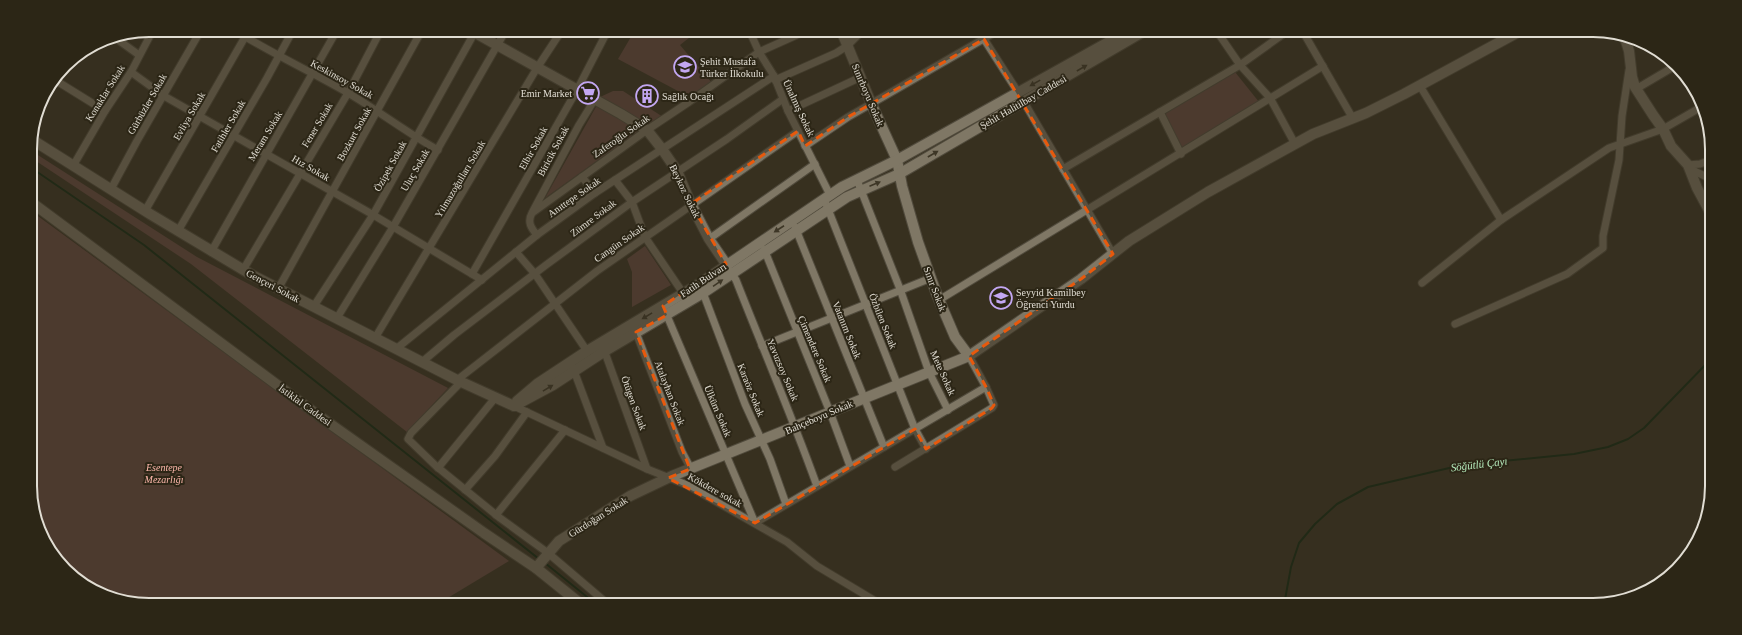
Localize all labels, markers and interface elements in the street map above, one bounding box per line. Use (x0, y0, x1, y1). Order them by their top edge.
school or university icon: Şehit Mustafa Türker İlkokulu (672, 54, 698, 80)
place label: Şehit Mustafa Türker İlkokulu (700, 56, 764, 79)
street label: Keskinsoy Sokak (309, 57, 375, 101)
street label: Sınırboyu Sokak (850, 62, 886, 128)
street label: Konaklar Sokak (83, 63, 127, 123)
one-way arrow (1076, 64, 1088, 71)
street label: Gürbüzler Sokak (125, 72, 169, 136)
street label: Şehit Halitilbay Caddesi (978, 73, 1068, 131)
street label: Ünalmış Sokak (781, 78, 817, 138)
supermarket icon: Emir Market (575, 80, 601, 106)
one-way arrow (1029, 80, 1041, 86)
building icon: Sağlık Ocağı (634, 83, 660, 109)
place label: Emir Market (521, 88, 572, 99)
street label: Evliya Sokak (171, 90, 207, 142)
place label: Sağlık Ocağı (662, 91, 714, 102)
street label: Fatihler Sokak (209, 98, 247, 154)
street label: Fener Sokak (299, 101, 335, 149)
street label: Bozkurt Sokak (335, 105, 373, 163)
street label: Meram Sokak (246, 109, 284, 163)
street label: Zaferoğlu Sokak (590, 112, 652, 160)
street label: Biricik Sokak (535, 124, 571, 178)
street label: Elbir Sokak (517, 125, 549, 171)
street label: Yılmazoğulları Sokak (433, 138, 487, 220)
street label: Özipek Sokak (372, 139, 408, 193)
street label: Uluç Sokak (398, 147, 432, 193)
one-way arrow (927, 151, 939, 158)
street label: Hız Sokak (290, 153, 332, 183)
street label: Beykoz Sokak (667, 163, 703, 219)
street label: Anıttepe Sokak (545, 175, 603, 219)
one-way arrow (870, 181, 882, 187)
street label: Zümre Sokak (568, 197, 618, 239)
street label: Cangün Sokak (592, 222, 646, 264)
one-way arrow (773, 225, 785, 232)
street label: Fatih Bulvarı (678, 260, 728, 299)
street label: Sınır Sokak (921, 265, 949, 313)
street label: Gençeri Sokak (244, 267, 302, 305)
one-way arrow (712, 279, 724, 286)
school or university icon: Seyyid Kamilbey Öğrenci Yurdu (988, 285, 1014, 311)
place label: Seyyid Kamilbey Öğrenci Yurdu (1016, 287, 1086, 310)
street label: Özbilen Sokak (867, 292, 899, 350)
street label: Vatanım Sokak (831, 300, 863, 360)
one-way arrow (641, 312, 653, 319)
street label: Çimendere Sokak (796, 314, 834, 384)
street label: Yavuzsoy Sokak (765, 337, 801, 403)
street label: Mete Sokak (928, 349, 958, 397)
street label: Atalayhan Sokak (653, 359, 687, 427)
street label: Karaöz Sokak (735, 362, 767, 418)
street label: Ötügen Sokak (619, 374, 649, 432)
street label: İstiklal Caddesi (276, 382, 334, 428)
street label: Ülküm Sokak (702, 383, 734, 439)
one-way arrow (542, 384, 554, 391)
street label: Bahçeboyu Sokak (783, 398, 855, 436)
water label: Söğütlü Çayı (1450, 455, 1508, 473)
park label: Esentepe Mezarlığı (144, 462, 184, 485)
street label: Kökdere sokak (686, 471, 744, 509)
street label: Gürdoğan Sokak (566, 494, 630, 540)

